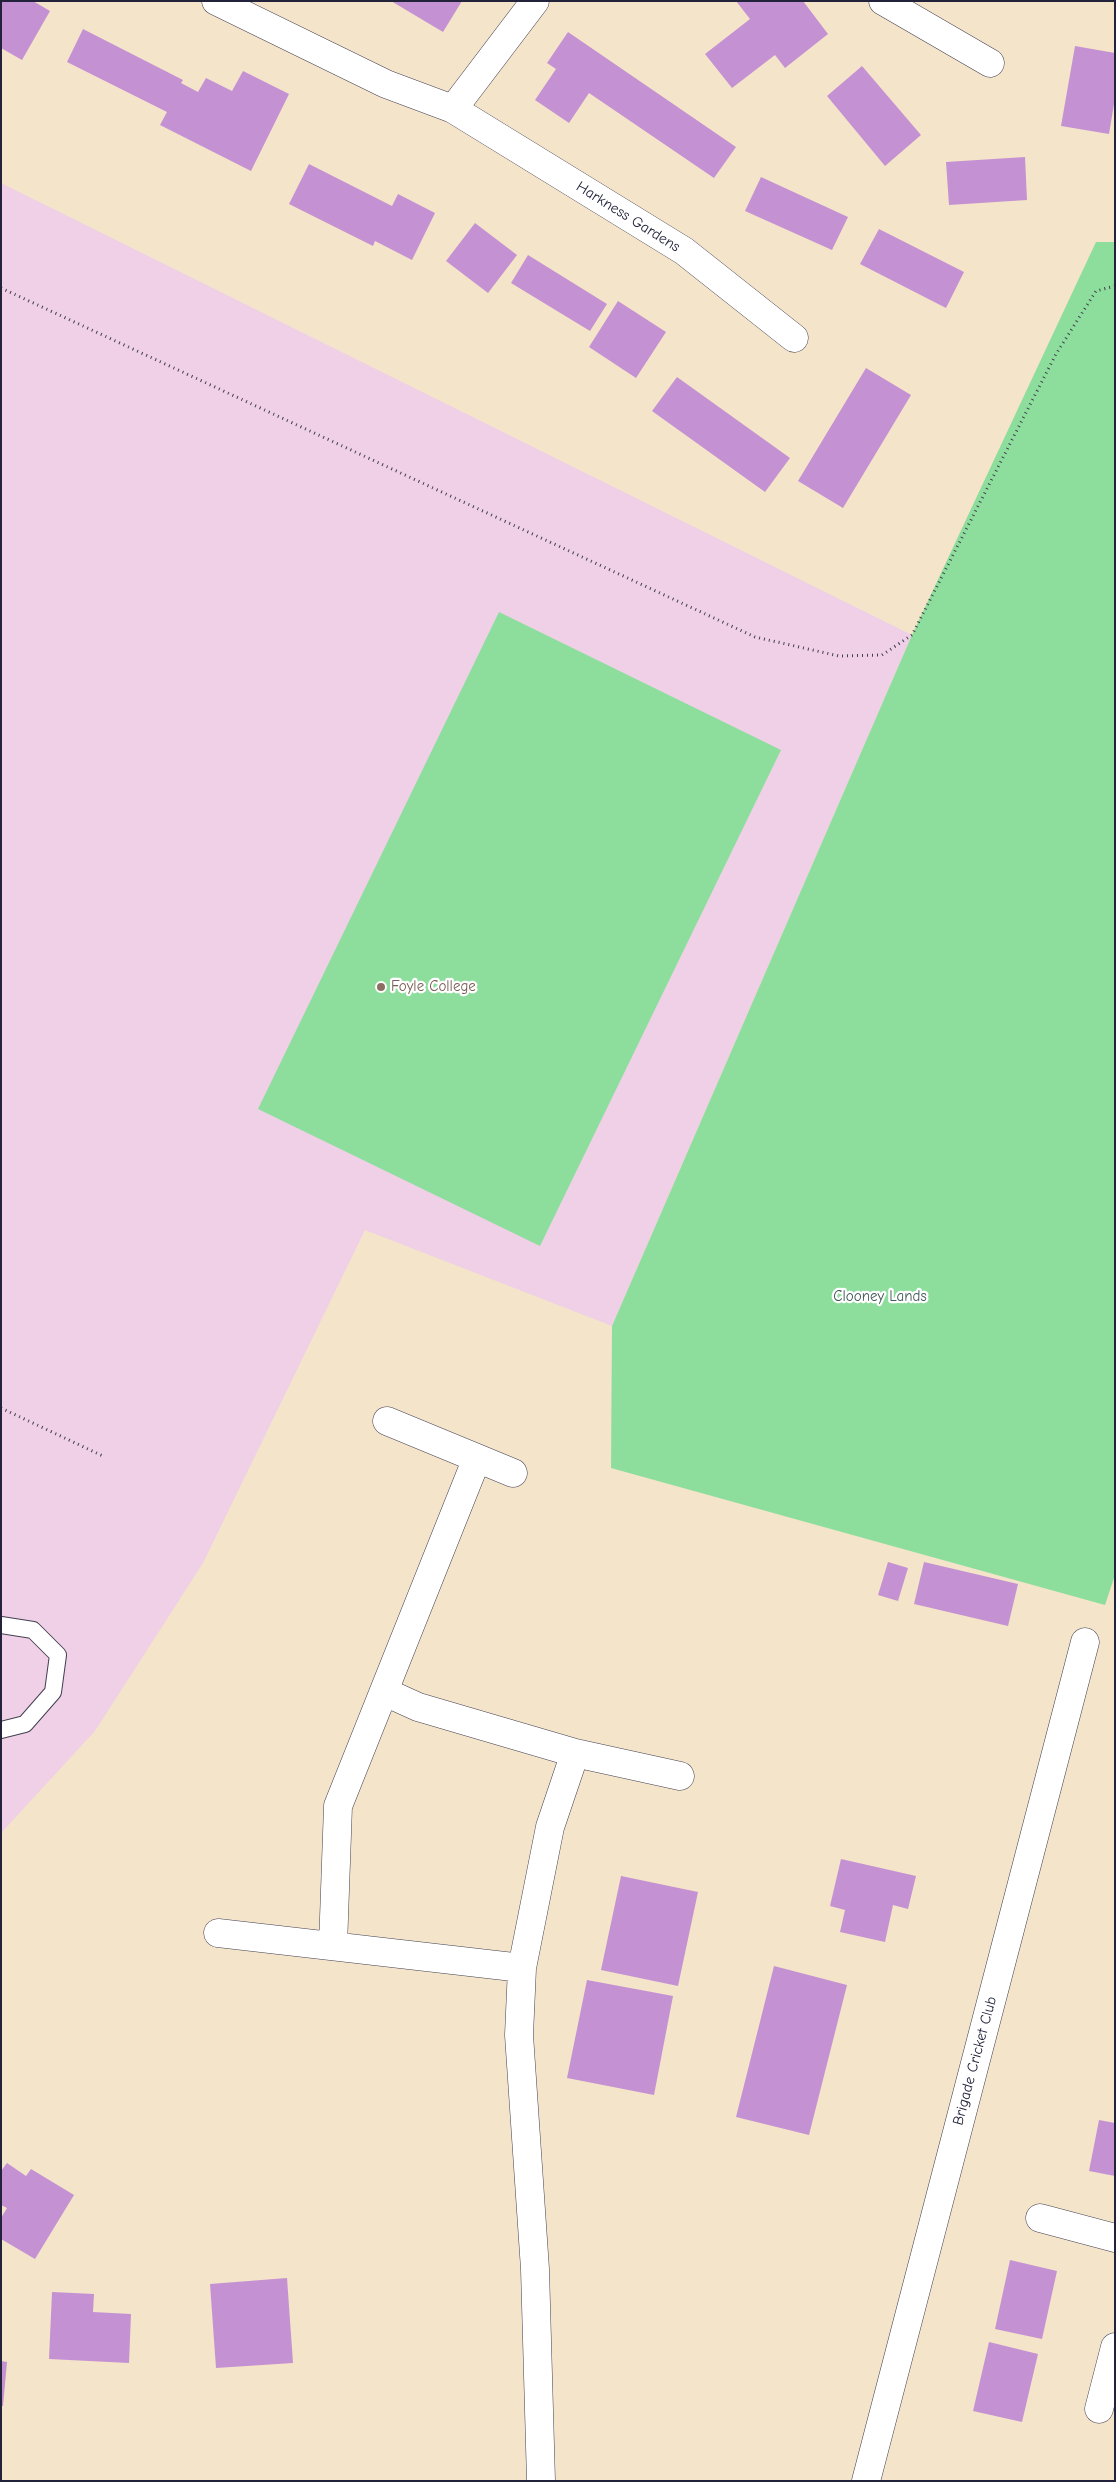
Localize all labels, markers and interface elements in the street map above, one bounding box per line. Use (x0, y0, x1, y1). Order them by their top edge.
street label: Harkness Gardens (573, 178, 683, 256)
place label: Foyle College (391, 978, 476, 996)
marker: Foyle College (375, 981, 387, 993)
park label: Clooney Lands (833, 1288, 927, 1306)
street label: Brigade Cricket Club (949, 1995, 1001, 2127)

